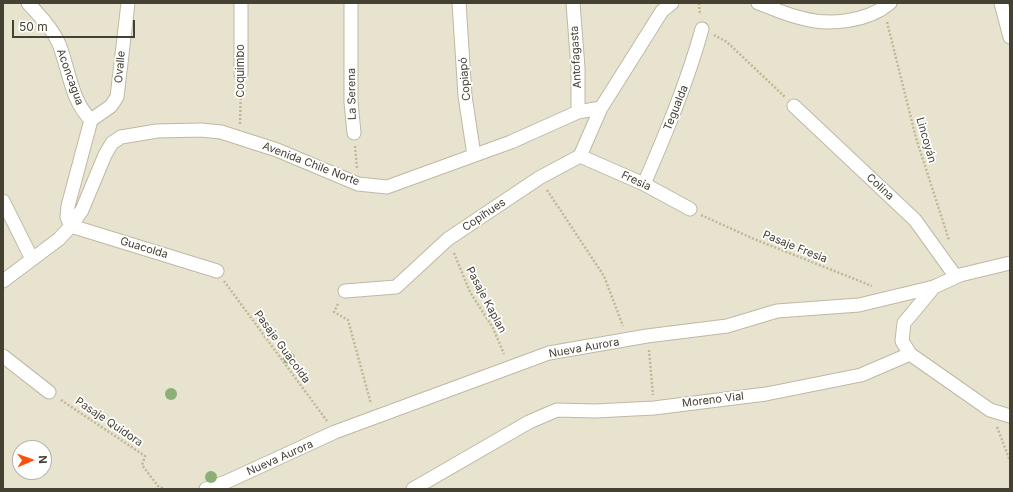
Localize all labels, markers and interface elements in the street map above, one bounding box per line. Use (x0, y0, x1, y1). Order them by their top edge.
scale bar (14, 12, 137, 38)
text: 50 m (19, 19, 48, 34)
street label: Antofagasta (568, 25, 584, 89)
street label: Coquimbo (234, 44, 248, 98)
street label: Aconcagua (54, 47, 86, 107)
street label: Ovalle (112, 50, 128, 84)
street label: Copiapó (457, 57, 473, 101)
street label: La Serena (345, 68, 359, 120)
street label: Tegualda (661, 83, 691, 133)
street label: Lincoyán (913, 116, 939, 164)
street label: Avenida Chile Norte (261, 139, 361, 189)
street label: Fresia (619, 168, 653, 194)
street label: Colina (864, 171, 896, 203)
street label: Copihues (460, 196, 508, 234)
street label: Pasaje Fresia (761, 228, 829, 266)
street label: Guacolda (118, 234, 170, 262)
street label: Pasaje Kaplan (463, 265, 509, 335)
street label: Pasaje Guacolda (251, 308, 313, 386)
street label: Nueva Aurora (548, 335, 620, 361)
street label: Moreno Vial (681, 390, 745, 410)
street label: Pasaje Quidora (73, 395, 145, 449)
street label: Nueva Aurora (245, 437, 315, 479)
north arrow (12, 440, 52, 480)
text: N (36, 455, 50, 464)

